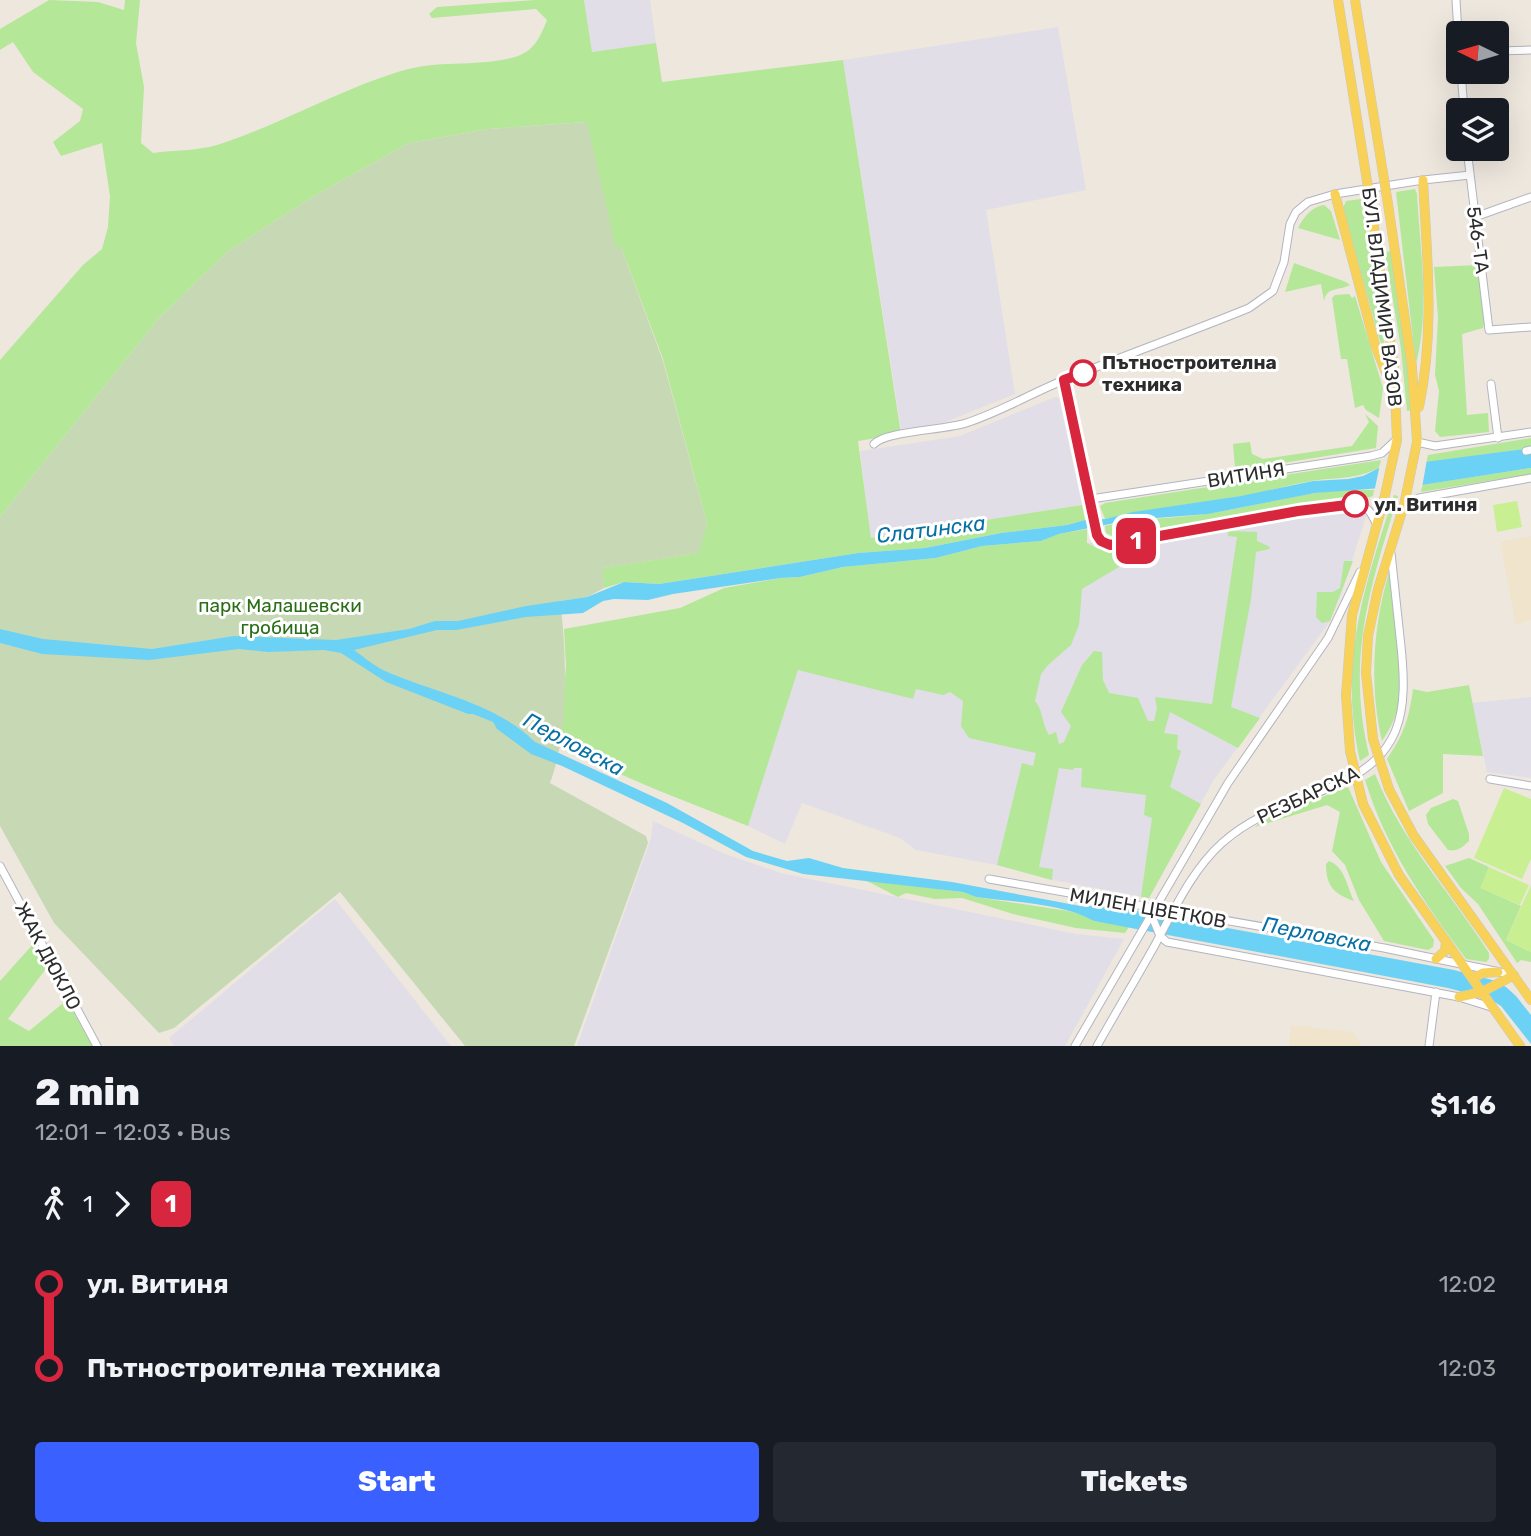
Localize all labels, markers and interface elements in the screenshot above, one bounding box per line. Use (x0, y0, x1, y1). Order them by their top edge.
north arrow (1446, 21, 1508, 84)
map controls (1446, 21, 1509, 161)
button: layers (1446, 98, 1509, 161)
street label: БУЛ. ВЛАДИМИР ВАЗОВ (1357, 186, 1407, 408)
street label: 546-ТА (1462, 205, 1494, 275)
place label: Пътностроителна техника (1102, 351, 1277, 396)
marker: Пътностроителна техника (1070, 360, 1096, 386)
street label: ВИТИНЯ (1206, 458, 1286, 492)
marker: ул. Витиня (1342, 491, 1368, 517)
place label: ул. Витиня (1374, 493, 1478, 516)
water label: Слатинска (875, 510, 987, 548)
line badge: 1 (1113, 518, 1159, 564)
text: 1 (1130, 527, 1142, 555)
park label: парк Малашевски гробища (198, 594, 362, 639)
water label: Перловска (520, 707, 628, 781)
street label: РЕЗБАРСКА (1253, 761, 1363, 829)
street label: МИЛЕН ЦВЕТКОВ (1068, 883, 1228, 933)
street label: ЖАК ДЮКЛО (10, 898, 86, 1014)
water label: Перловска (1261, 911, 1373, 957)
text: 2 min (35, 1069, 140, 1115)
text: $1.16 (1430, 1090, 1496, 1121)
text: 12:01 – 12:03 · Bus (35, 1118, 231, 1146)
icon: walk (35, 1185, 73, 1223)
icon: forward (103, 1185, 141, 1223)
text: 1 (83, 1190, 93, 1218)
text: 1 (165, 1190, 177, 1218)
text: ул. Витиня (87, 1269, 229, 1300)
text: 12:02 (1439, 1270, 1496, 1298)
text: Пътностроителна техника (87, 1353, 441, 1384)
text: 12:03 (1438, 1354, 1496, 1382)
button: Start (35, 1442, 759, 1522)
button: Tickets (773, 1442, 1496, 1522)

